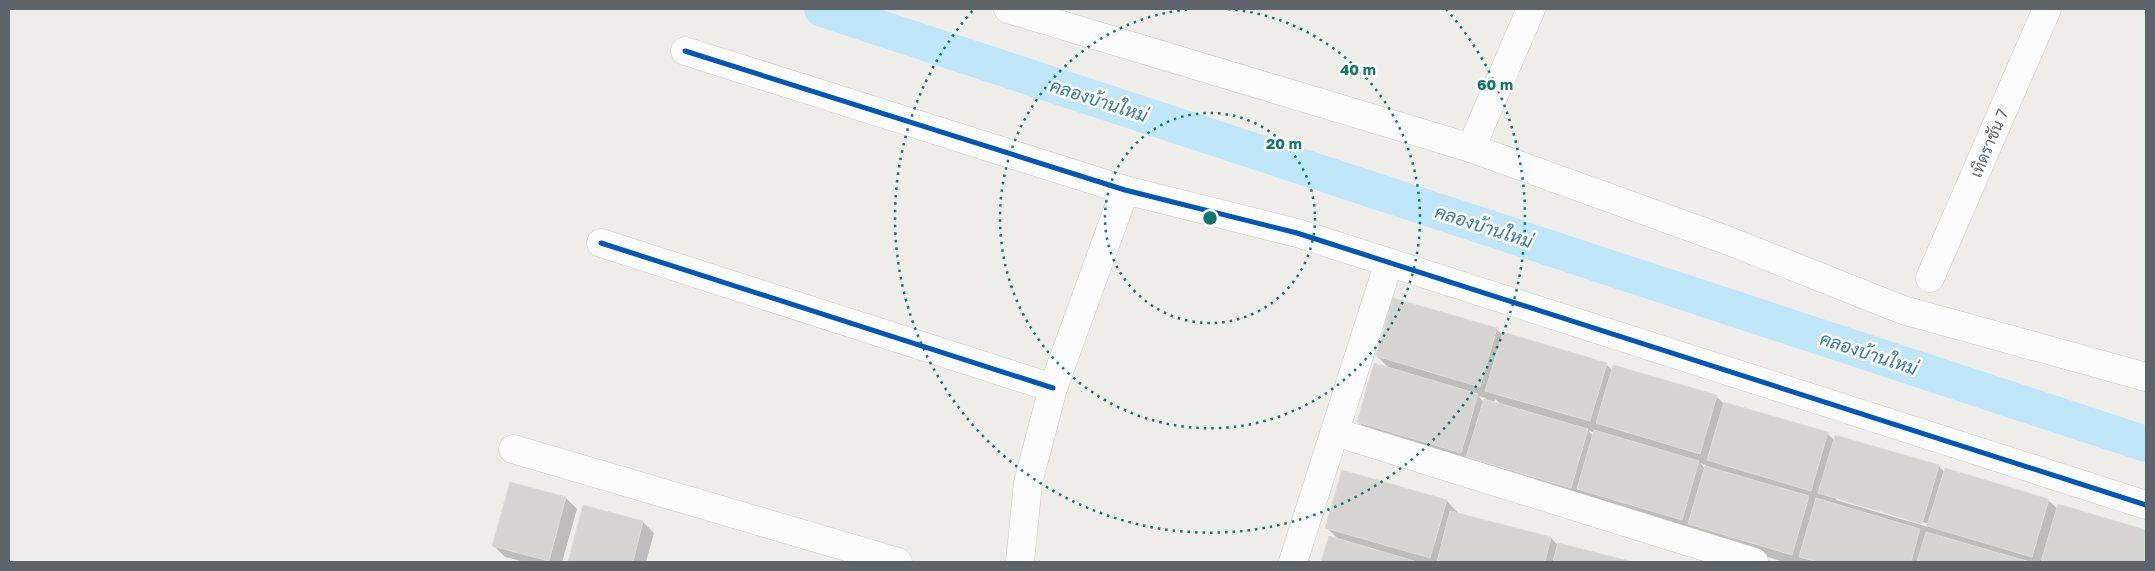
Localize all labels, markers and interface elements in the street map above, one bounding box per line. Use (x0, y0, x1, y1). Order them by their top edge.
text: 40 m (1340, 60, 1376, 78)
water label: คลองบ้านใหม่ (1047, 73, 1152, 126)
text: 60 m (1477, 75, 1513, 93)
street label: เทิดราชัน 7 (1966, 106, 2012, 180)
text: 20 m (1266, 134, 1302, 152)
water label: คลองบ้านใหม่ (1432, 199, 1537, 252)
centre of rings (1201, 209, 1219, 227)
water label: คลองบ้านใหม่ (1817, 326, 1922, 379)

